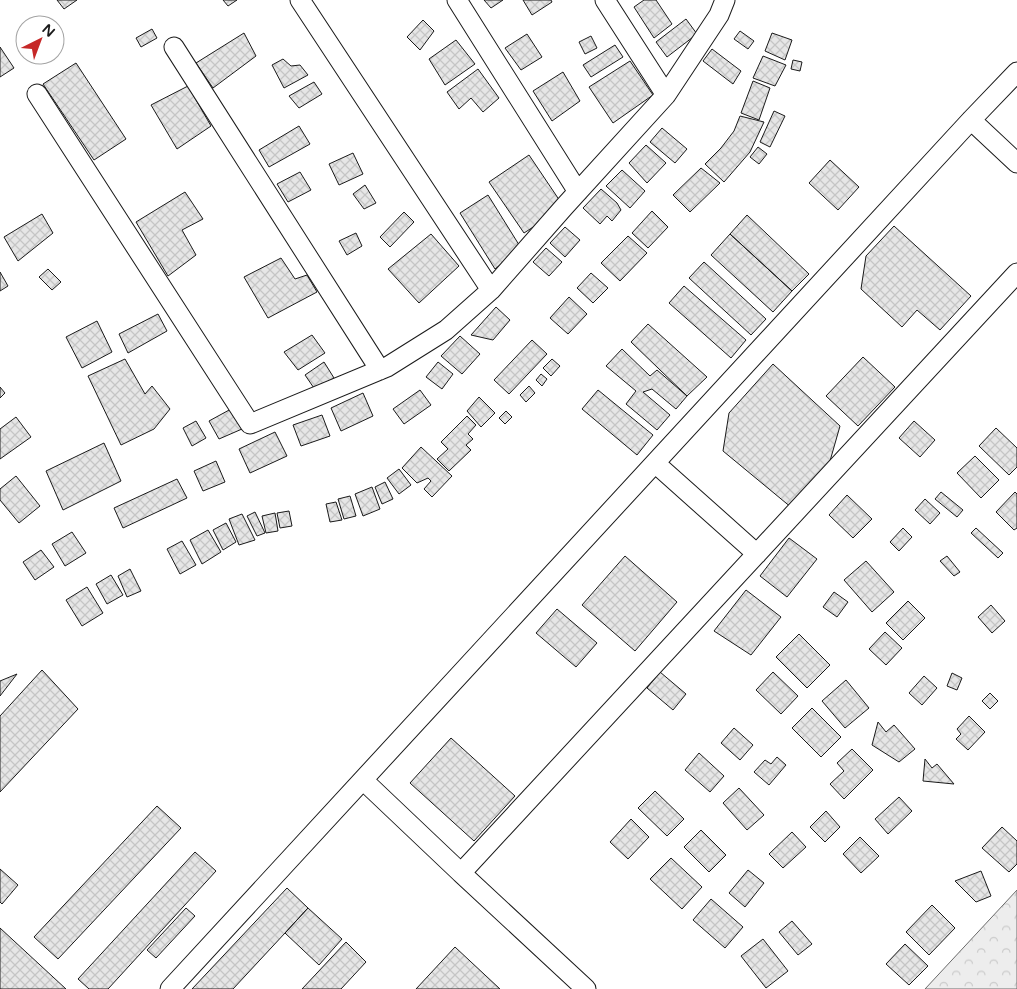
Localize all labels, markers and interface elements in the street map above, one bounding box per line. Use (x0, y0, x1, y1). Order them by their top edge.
north arrow (15, 15, 65, 65)
text: N (38, 21, 58, 41)

